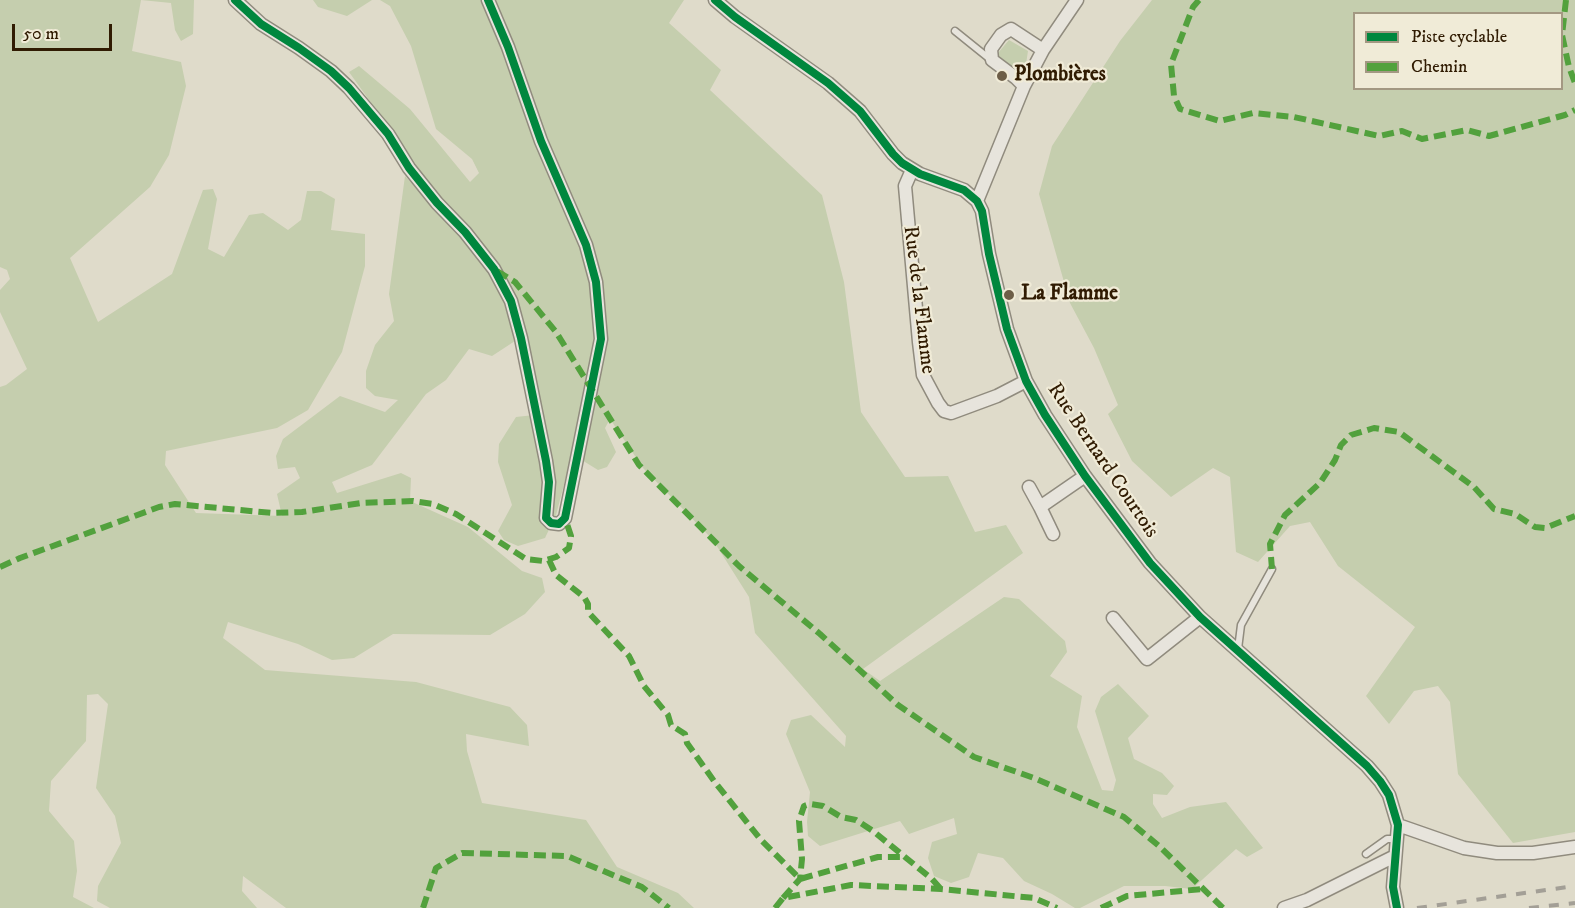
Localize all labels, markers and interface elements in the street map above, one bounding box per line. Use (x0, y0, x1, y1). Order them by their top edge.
scale bar (15, 12, 116, 50)
legend (1353, 12, 1563, 90)
text: 50 m (23, 23, 59, 45)
text: Piste cyclable (1411, 26, 1507, 48)
text: Chemin (1411, 56, 1467, 78)
place label: Plombières (1014, 63, 1106, 89)
marker: Plombières (995, 69, 1009, 83)
street label: Rue de la Flamme (896, 225, 940, 375)
place label: La Flamme (1021, 282, 1118, 308)
marker: La Flamme (1002, 288, 1016, 302)
street label: Rue Bernard Courtois (1041, 379, 1163, 543)

